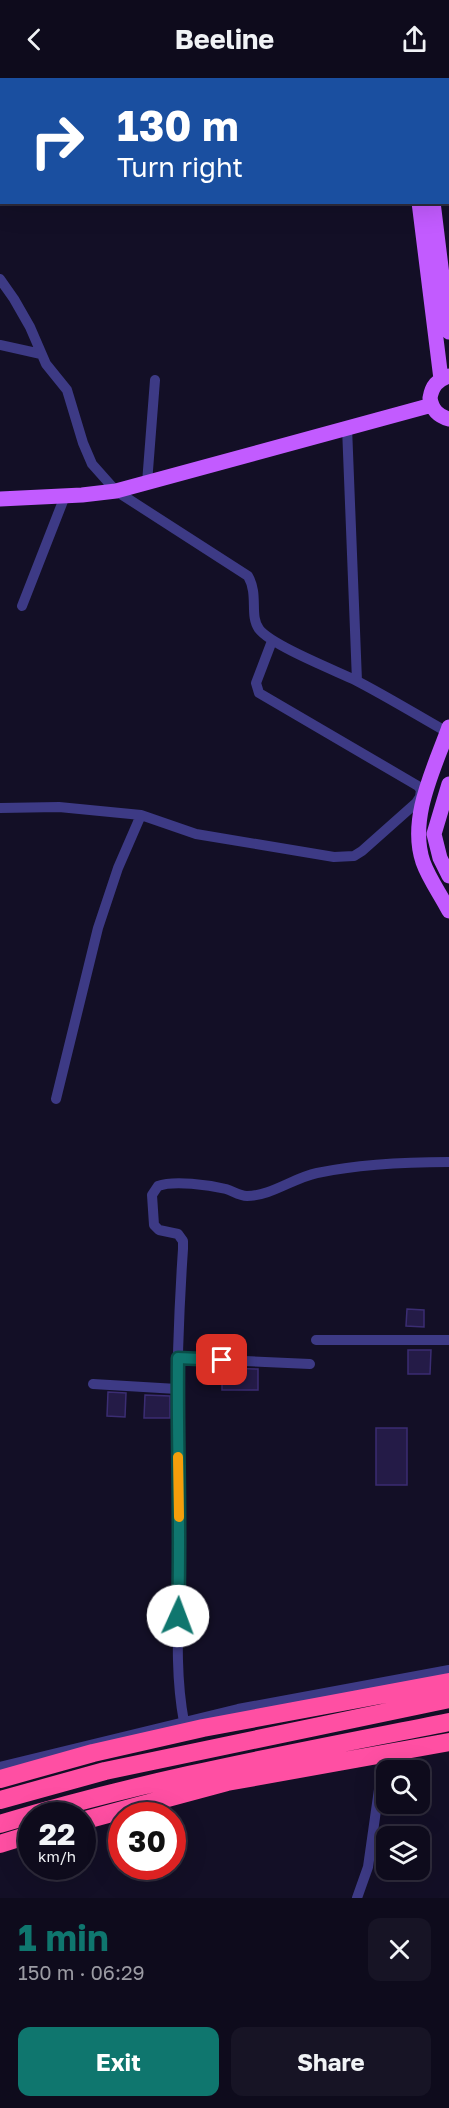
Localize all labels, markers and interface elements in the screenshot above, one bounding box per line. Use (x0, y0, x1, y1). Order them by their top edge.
icon: back (18, 23, 51, 56)
text: Beeline (175, 23, 274, 55)
icon: share (398, 23, 431, 56)
text: 130 m (117, 100, 239, 150)
icon: right (18, 102, 96, 180)
text: Turn right (117, 151, 243, 183)
pin (196, 1334, 247, 1385)
icon: arrive (205, 1343, 238, 1376)
position arrow (146, 1584, 210, 1648)
map controls (376, 1760, 430, 1880)
button: search (376, 1760, 430, 1814)
speed limit sign: 30 (108, 1802, 186, 1880)
text: 22 (39, 1816, 75, 1852)
button: layers (376, 1826, 430, 1880)
text: km/h (38, 1847, 76, 1865)
text: 1 min (18, 1916, 109, 1959)
button: close (368, 1918, 431, 1981)
text: 150 m · 06:29 (18, 1960, 145, 1984)
button: Exit (18, 2027, 219, 2096)
button: Share (231, 2027, 431, 2096)

